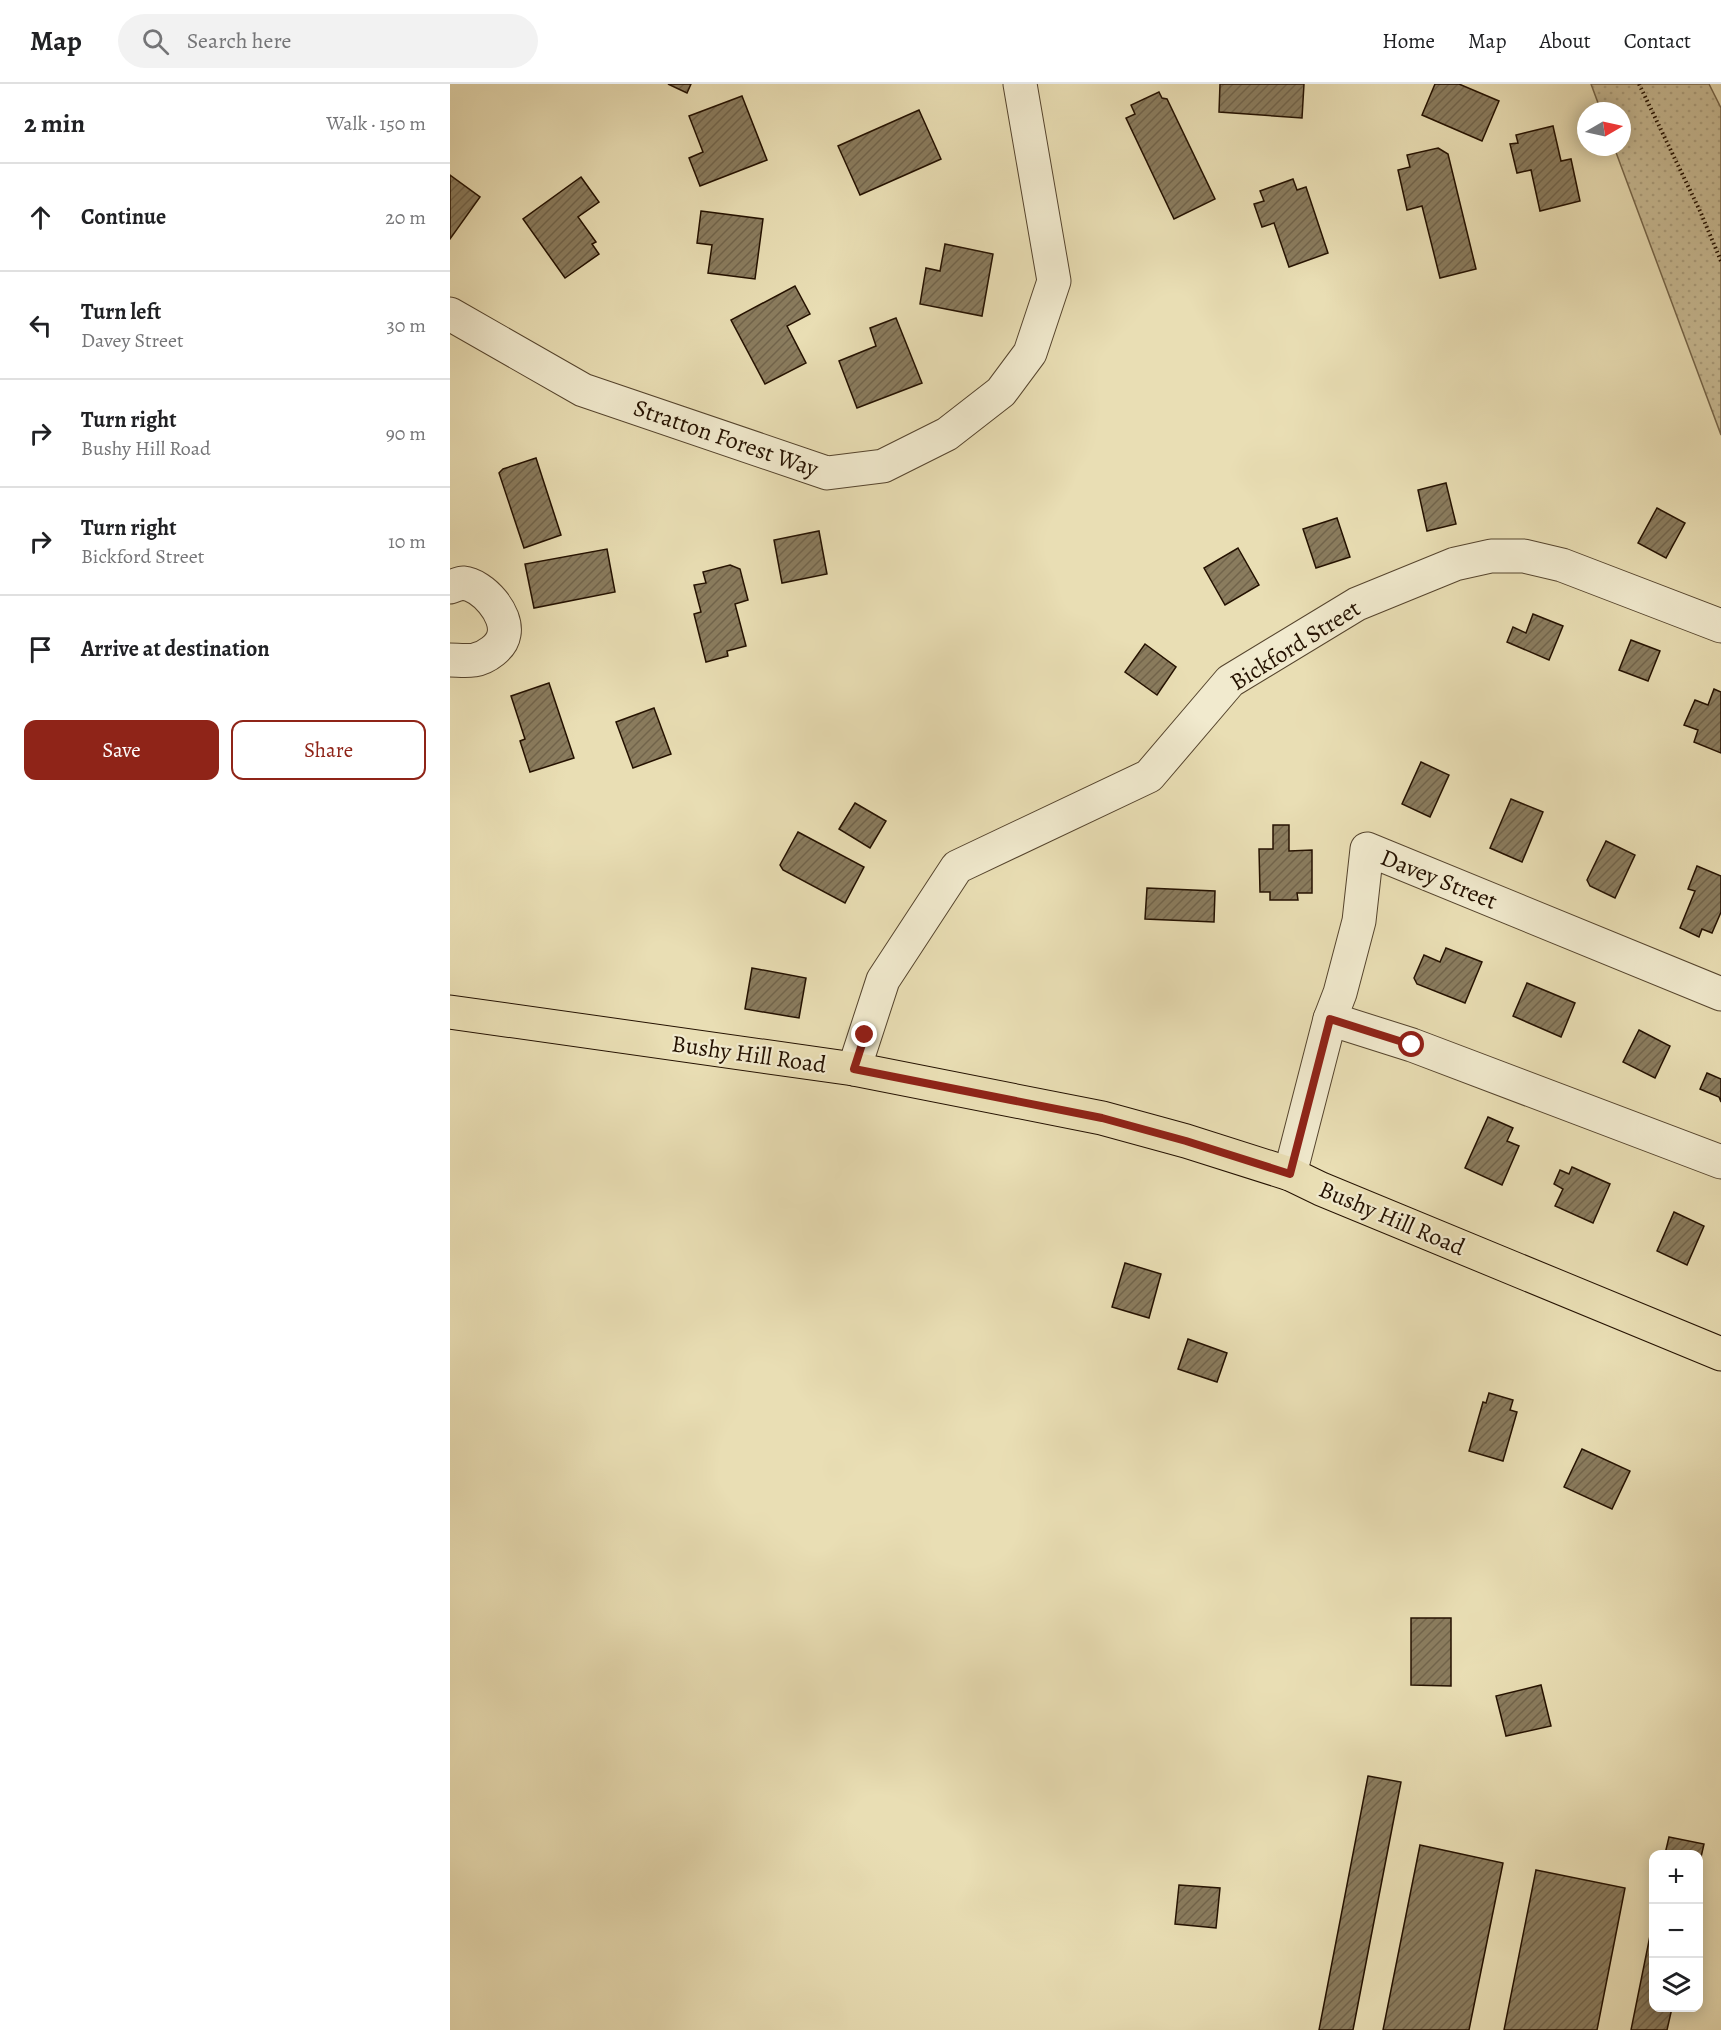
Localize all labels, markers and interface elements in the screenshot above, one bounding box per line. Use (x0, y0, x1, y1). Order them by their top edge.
search box (118, 14, 538, 68)
text: Map (30, 22, 82, 60)
icon: search (139, 25, 172, 58)
text: Search here (187, 26, 291, 56)
text: Home (1382, 27, 1435, 55)
text: Map (1468, 27, 1506, 55)
text: About (1539, 27, 1591, 55)
text: Contact (1624, 27, 1691, 55)
north arrow (1577, 102, 1631, 156)
text: 2 min (24, 106, 85, 141)
text: Walk · 150 m (326, 110, 426, 137)
icon: ahead (24, 201, 57, 234)
text: Continue (81, 202, 166, 232)
text: 20 m (385, 204, 426, 231)
text: Turn left (81, 297, 161, 327)
icon: left (24, 309, 57, 342)
text: 30 m (386, 312, 426, 339)
text: Davey Street (81, 327, 184, 354)
street label: Stratton Forest Way (629, 391, 823, 485)
text: Turn right (81, 405, 177, 435)
icon: right (24, 417, 57, 450)
text: 90 m (386, 420, 426, 447)
text: Bushy Hill Road (81, 435, 211, 462)
text: Turn right (81, 513, 177, 543)
icon: right (24, 525, 57, 558)
text: 10 m (388, 528, 426, 555)
text: Bickford Street (81, 543, 204, 570)
street label: Bickford Street (1224, 592, 1366, 698)
icon: arrive (24, 633, 57, 666)
text: Arrive at destination (81, 634, 270, 664)
button: Save (24, 720, 219, 780)
button: Share (231, 720, 426, 780)
street label: Davey Street (1376, 841, 1502, 917)
route end (851, 1021, 877, 1047)
street label: Bushy Hill Road (670, 1027, 828, 1081)
route start (1398, 1031, 1424, 1057)
street label: Bushy Hill Road (1314, 1173, 1470, 1263)
map controls (1649, 1850, 1703, 2012)
button: + (1649, 1850, 1703, 1904)
button: − (1649, 1904, 1703, 1958)
button: layers (1649, 1958, 1703, 2012)

